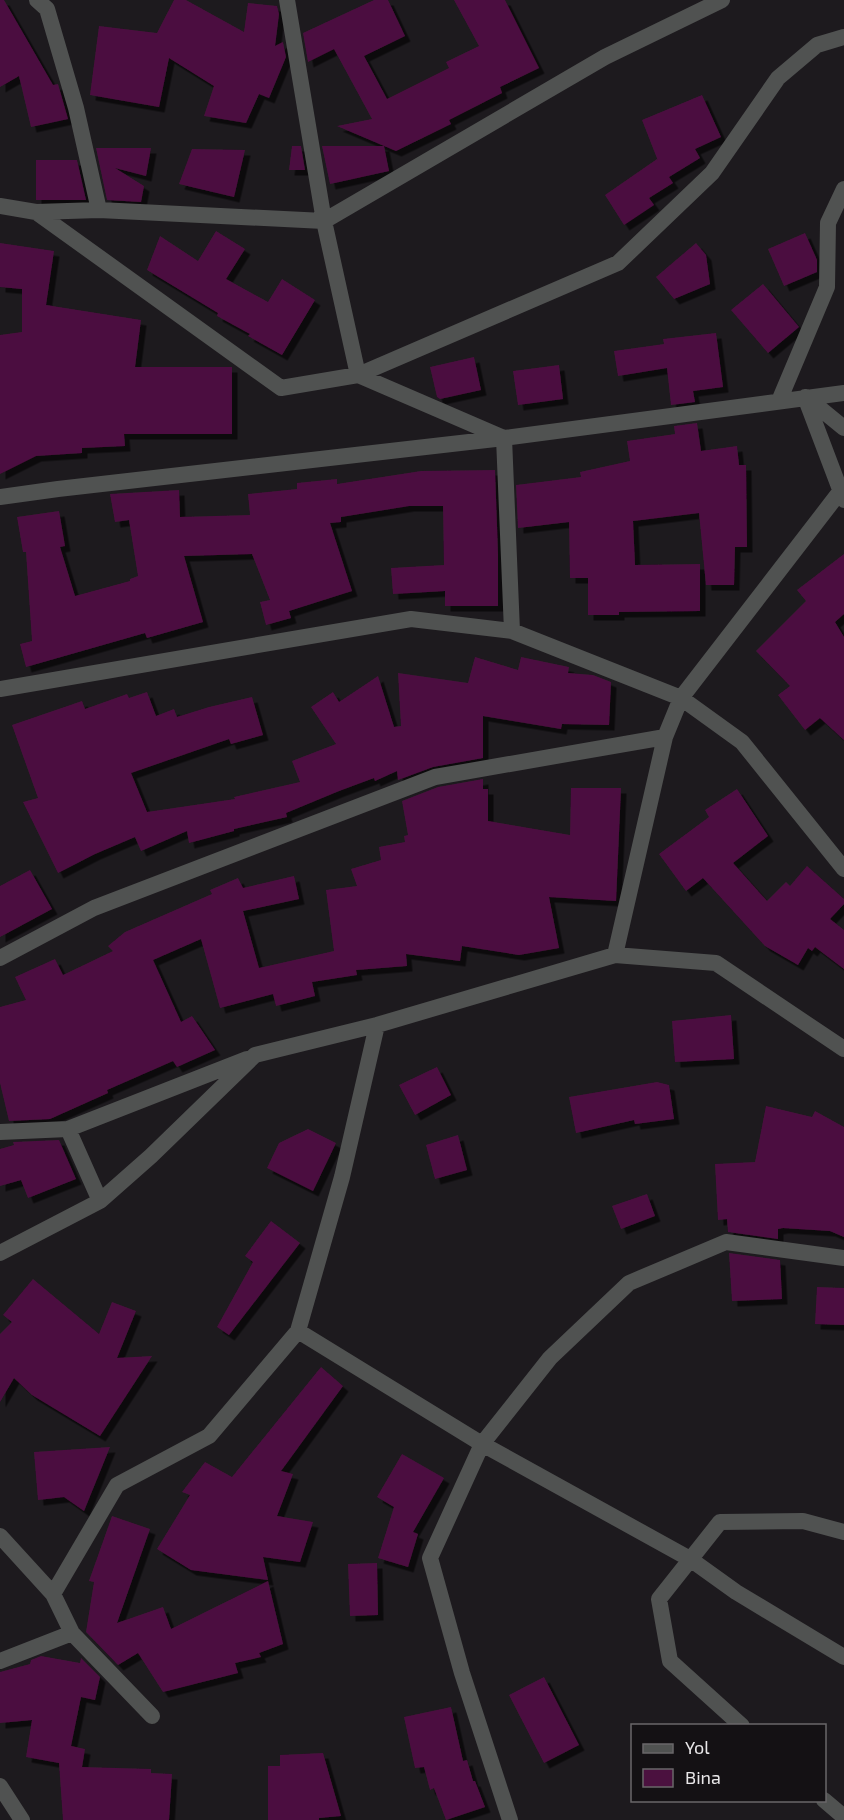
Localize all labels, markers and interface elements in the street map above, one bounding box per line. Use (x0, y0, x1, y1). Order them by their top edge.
legend (631, 1724, 826, 1802)
text: Yol (685, 1736, 710, 1758)
text: Bina (685, 1766, 721, 1788)

